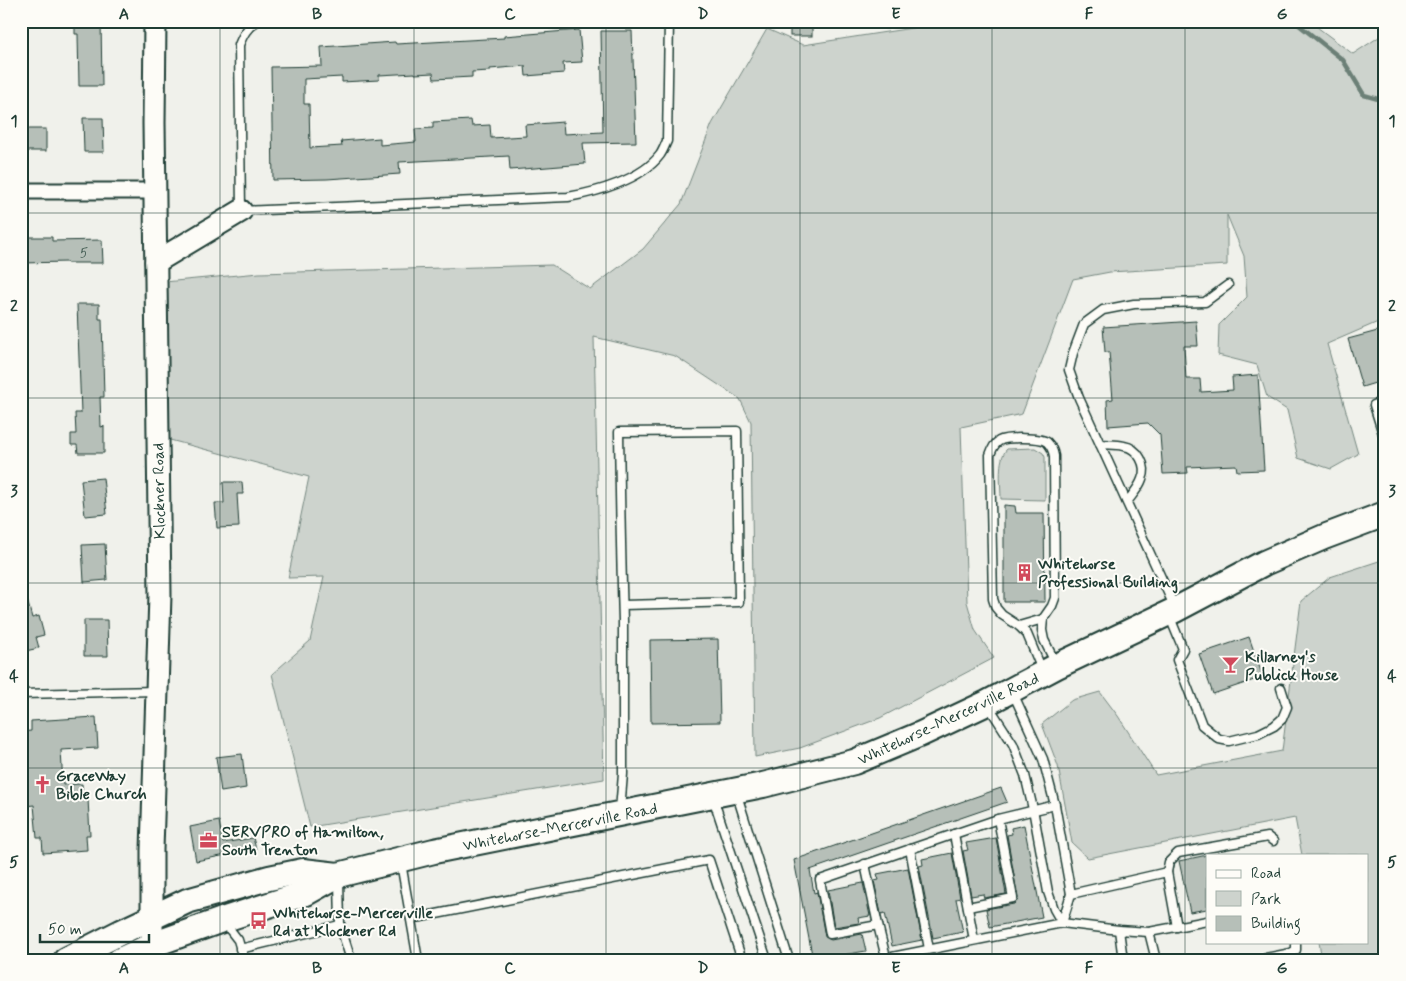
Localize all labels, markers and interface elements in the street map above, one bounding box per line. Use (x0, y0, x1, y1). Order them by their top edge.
text: A (119, 4, 129, 25)
text: B (312, 4, 322, 25)
text: C (504, 4, 516, 25)
text: D (697, 4, 709, 25)
text: E (891, 4, 901, 25)
text: F (1085, 4, 1094, 25)
text: G (1277, 4, 1288, 25)
text: 1 (10, 111, 18, 132)
text: 1 (1388, 111, 1396, 132)
house number: 5 (80, 244, 88, 262)
text: 2 (10, 296, 18, 317)
text: 2 (1388, 296, 1396, 317)
street label: Klockner Road (148, 443, 171, 539)
text: 3 (10, 481, 18, 502)
text: 3 (1388, 481, 1396, 502)
place label: Whitehorse Professional Building (1037, 554, 1178, 594)
building icon: Whitehorse Professional Building (1014, 562, 1034, 582)
place label: Killarney's Publick House (1245, 647, 1339, 686)
bar icon: Killarney's Publick House (1221, 655, 1241, 675)
text: 4 (9, 666, 19, 687)
text: 4 (1387, 666, 1397, 687)
street label: Whitehorse-Mercerville Road (855, 668, 1043, 771)
place label: GraceWay Bible Church (56, 766, 147, 805)
church icon: GraceWay Bible Church (32, 774, 52, 794)
street label: Whitehorse-Mercerville Road (461, 798, 659, 857)
place label: SERVPRO of Hamilton, South Trenton (222, 822, 384, 861)
office icon: SERVPRO of Hamilton, South Trenton (198, 830, 218, 850)
text: 5 (9, 852, 19, 873)
text: 5 (1387, 852, 1397, 873)
legend (1206, 854, 1368, 944)
text: Road (1251, 864, 1281, 884)
text: Park (1251, 890, 1281, 910)
place label: Whitehorse-Mercerville Rd at Klockner Rd (272, 903, 433, 942)
scale bar (40, 911, 149, 943)
bus stop icon: Whitehorse-Mercerville Rd at Klockner Rd (249, 911, 269, 931)
text: Building (1251, 914, 1301, 935)
text: 50 m (48, 920, 82, 940)
text: A (119, 958, 129, 979)
text: B (312, 958, 322, 979)
text: C (504, 958, 516, 979)
text: D (697, 958, 709, 979)
text: E (891, 958, 901, 979)
text: F (1085, 958, 1094, 979)
text: G (1277, 958, 1288, 979)

